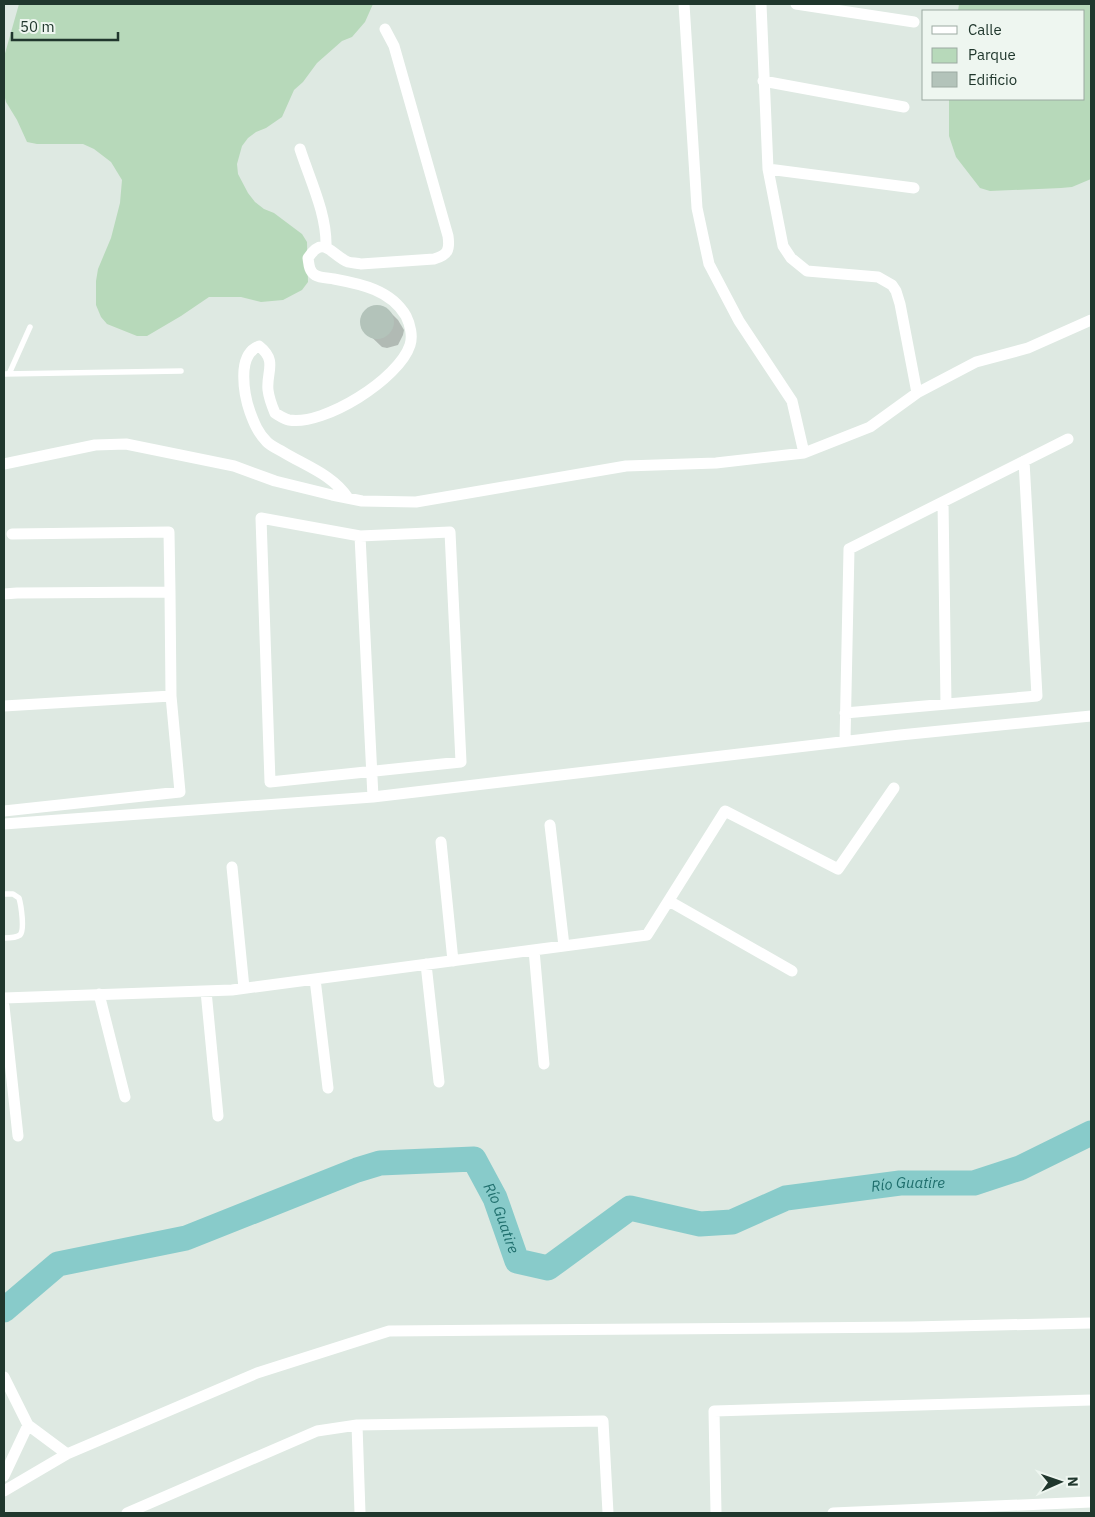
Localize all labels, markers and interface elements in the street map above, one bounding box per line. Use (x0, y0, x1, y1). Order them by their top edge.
scale bar (12, 10, 119, 42)
legend (922, 10, 1085, 100)
text: 50 m (20, 17, 55, 36)
text: Calle (968, 20, 1002, 39)
text: Parque (968, 45, 1016, 64)
text: Edificio (968, 70, 1017, 89)
water label: Río Guatire (870, 1173, 945, 1196)
water label: Río Guatire (479, 1179, 524, 1256)
north arrow (1035, 1457, 1085, 1507)
text: N (1064, 1476, 1082, 1487)

